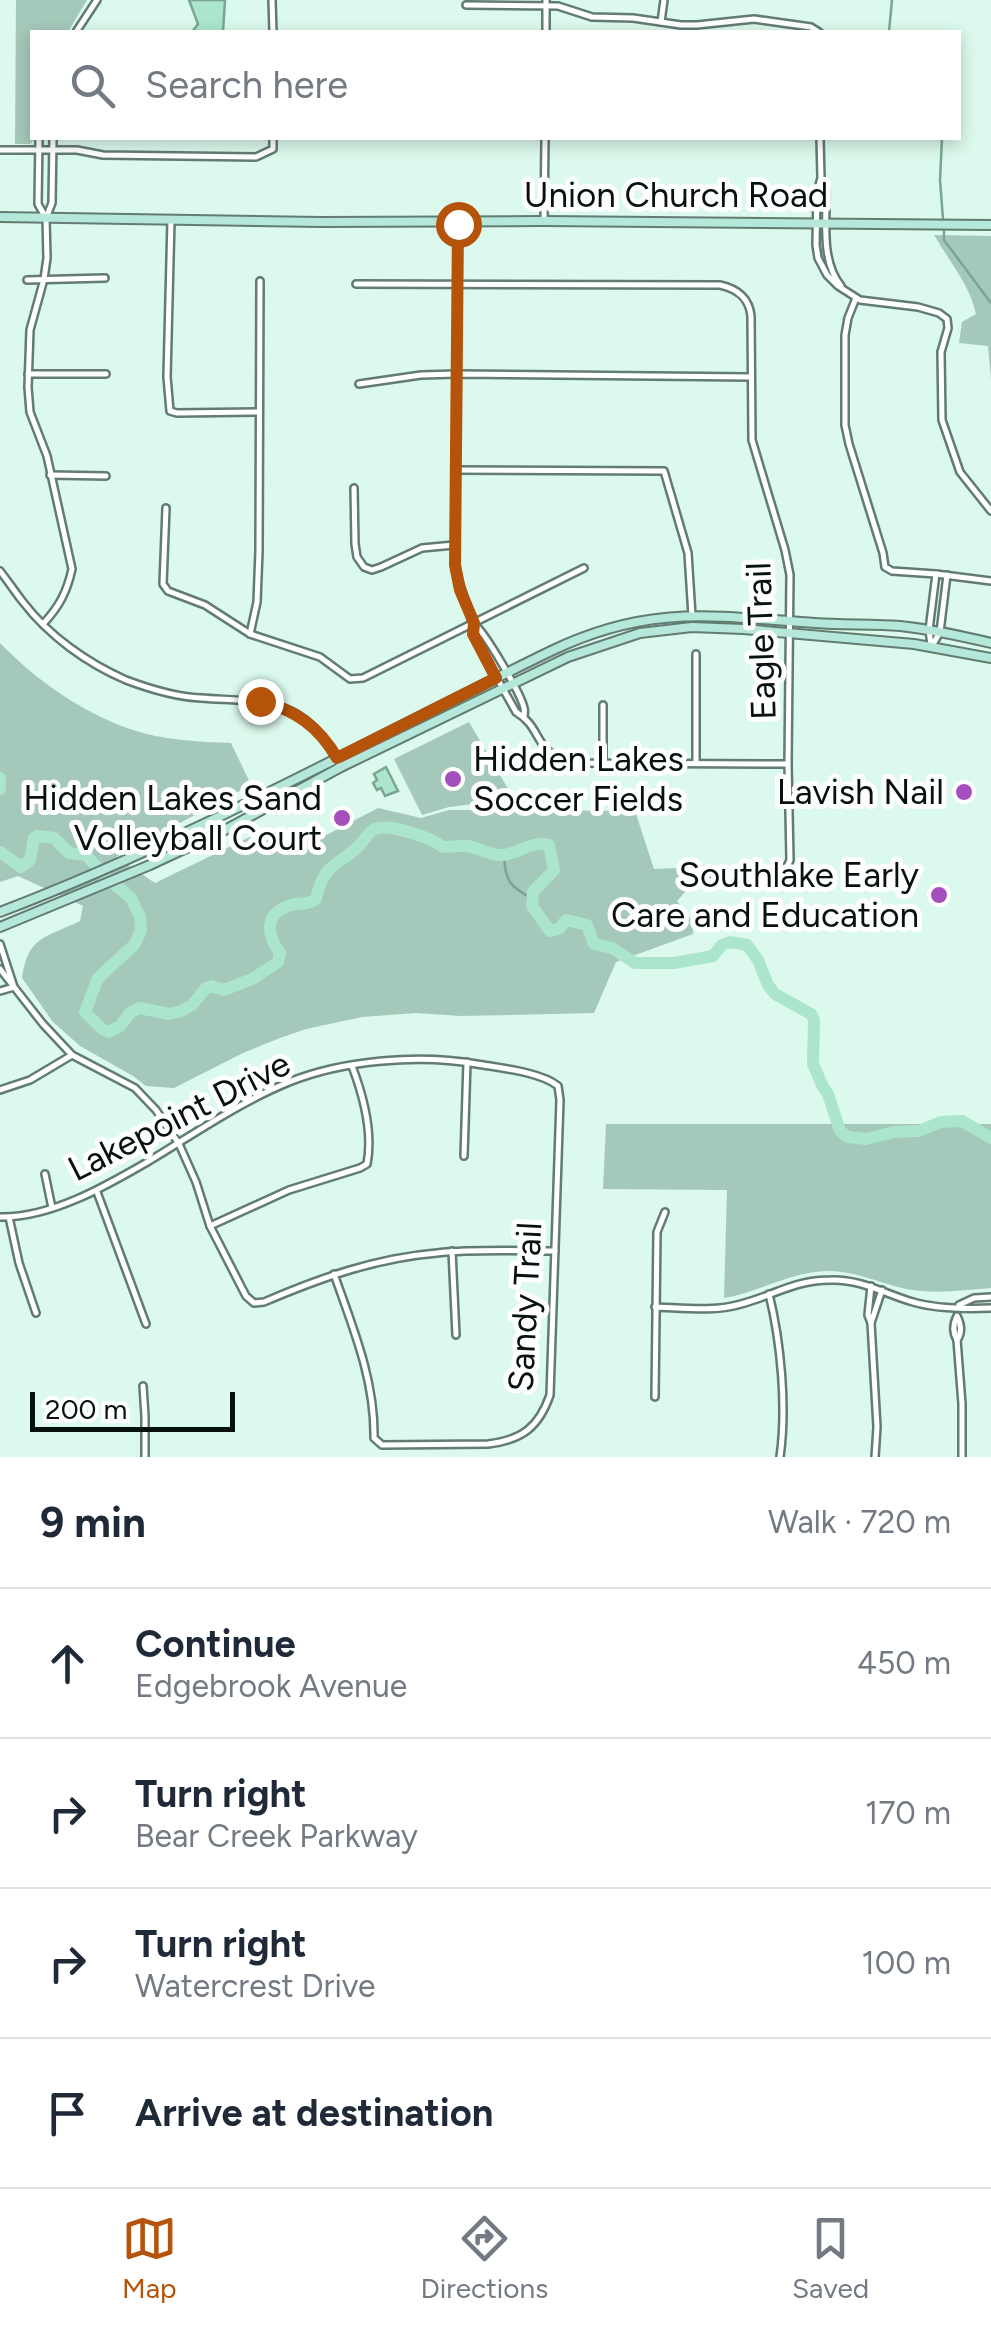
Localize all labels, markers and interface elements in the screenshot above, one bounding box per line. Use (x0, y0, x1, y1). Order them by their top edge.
search box (30, 30, 961, 140)
icon: search (65, 58, 120, 113)
text: Search here (145, 62, 348, 108)
street label: Union Church Road (524, 174, 828, 216)
route start (436, 202, 482, 248)
street label: Eagle Trail (737, 561, 785, 721)
route end (238, 679, 284, 725)
place label: Hidden Lakes Soccer Fields (473, 738, 684, 820)
marker: Hidden Lakes Soccer Fields (442, 768, 464, 790)
place label: Lavish Nail (777, 771, 944, 813)
place label: Hidden Lakes Sand Volleyball Court (23, 777, 322, 859)
marker: Lavish Nail (953, 781, 975, 803)
marker: Hidden Lakes Sand Volleyball Court (331, 807, 353, 829)
place label: Southlake Early Care and Education (611, 854, 920, 936)
marker: Southlake Early Care and Education (928, 884, 950, 906)
street label: Lakepoint Drive (61, 1042, 297, 1190)
street label: Sandy Trail (500, 1221, 550, 1393)
scale bar (30, 1387, 235, 1432)
text: 200 m (45, 1392, 127, 1426)
text: 9 min (40, 1497, 146, 1548)
text: Walk · 720 m (768, 1503, 951, 1541)
text: Continue (135, 1621, 296, 1667)
icon: ahead (40, 1636, 95, 1691)
text: 450 m (857, 1644, 951, 1682)
text: Edgebrook Avenue (135, 1667, 407, 1705)
text: Turn right (135, 1771, 307, 1817)
icon: right (40, 1786, 95, 1841)
text: 170 m (865, 1794, 951, 1832)
text: Bear Creek Parkway (135, 1817, 418, 1855)
text: Turn right (135, 1921, 307, 1967)
icon: right (40, 1936, 95, 1991)
text: 100 m (862, 1944, 951, 1982)
text: Watercrest Drive (135, 1967, 376, 2005)
icon: arrive (40, 2086, 95, 2141)
text: Arrive at destination (135, 2090, 493, 2136)
tab: Map (122, 2211, 177, 2305)
tab: Directions (421, 2211, 548, 2305)
tab: Saved (792, 2211, 869, 2305)

